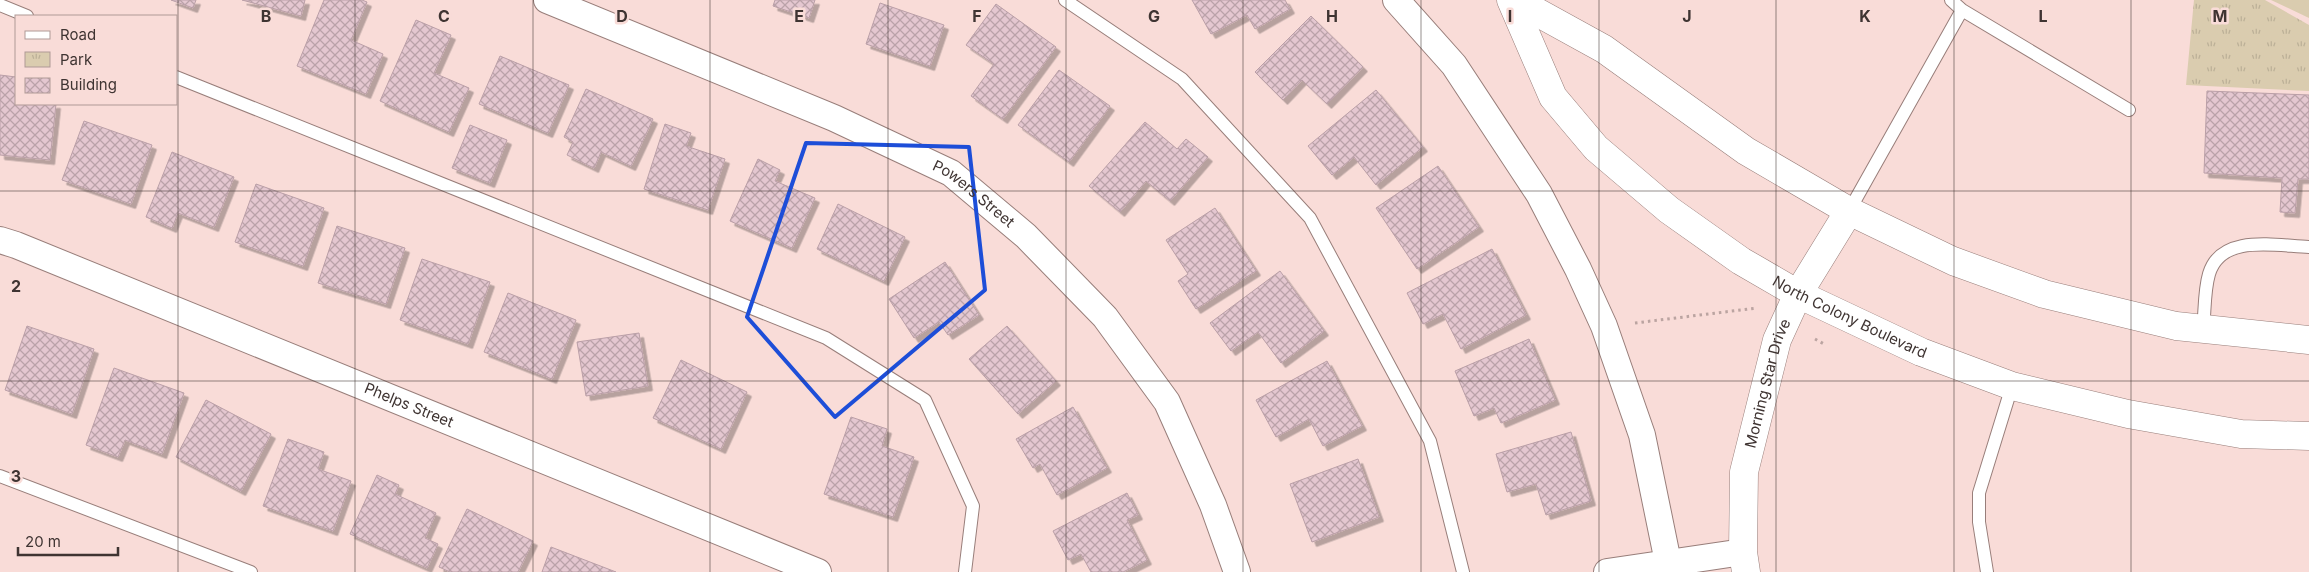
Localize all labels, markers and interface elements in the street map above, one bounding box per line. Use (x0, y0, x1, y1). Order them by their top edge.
text: B (261, 6, 271, 26)
text: C (438, 6, 450, 26)
text: D (616, 6, 628, 26)
text: E (794, 6, 804, 26)
text: F (972, 6, 982, 26)
text: G (1148, 6, 1160, 26)
text: H (1326, 6, 1338, 26)
text: I (1508, 6, 1512, 26)
text: J (1682, 6, 1692, 26)
text: K (1859, 6, 1871, 26)
text: L (2038, 6, 2048, 26)
text: M (2213, 6, 2227, 26)
legend (15, 15, 178, 105)
text: Road (60, 25, 96, 44)
text: Park (60, 50, 93, 69)
text: Building (60, 75, 117, 94)
street label: Powers Street (930, 156, 1019, 231)
street label: North Colony Boulevard (1769, 271, 1930, 362)
text: 2 (11, 276, 21, 296)
street label: Morning Star Drive (1740, 315, 1795, 450)
street label: Phelps Street (362, 378, 456, 431)
text: 3 (11, 466, 21, 486)
scale bar (18, 524, 118, 556)
text: 20 m (25, 532, 61, 551)

